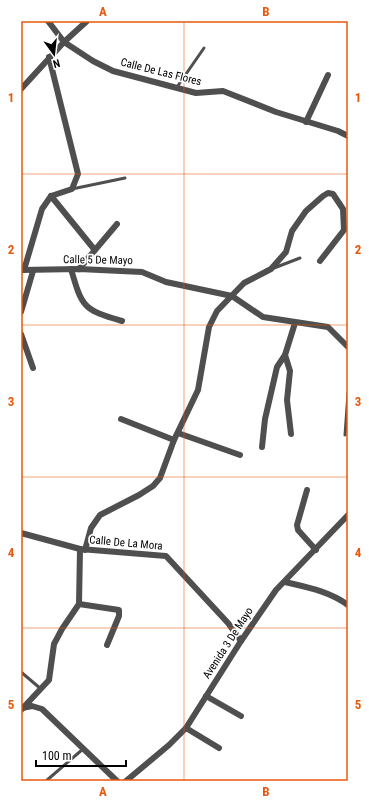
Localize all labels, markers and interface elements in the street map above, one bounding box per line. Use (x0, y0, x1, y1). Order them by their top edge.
text: A (99, 4, 107, 19)
text: B (262, 4, 270, 19)
north arrow (34, 34, 74, 74)
text: N (51, 56, 61, 70)
street label: Calle De Las Flores (119, 56, 203, 88)
text: 1 (8, 90, 14, 105)
text: 1 (355, 90, 361, 105)
text: 2 (8, 242, 15, 257)
text: 2 (355, 242, 362, 257)
street label: Calle 5 De Mayo (63, 253, 133, 267)
text: 3 (8, 394, 14, 409)
text: 3 (355, 394, 361, 409)
street label: Calle De La Mora (89, 533, 163, 553)
text: 4 (8, 545, 15, 560)
text: 4 (355, 545, 362, 560)
street label: Avenida 3 De Mayo (200, 605, 256, 681)
text: 5 (8, 697, 15, 712)
text: 5 (355, 697, 362, 712)
scale bar (36, 742, 126, 768)
text: 100 m (42, 749, 72, 763)
text: A (99, 784, 107, 799)
text: B (262, 784, 270, 799)

